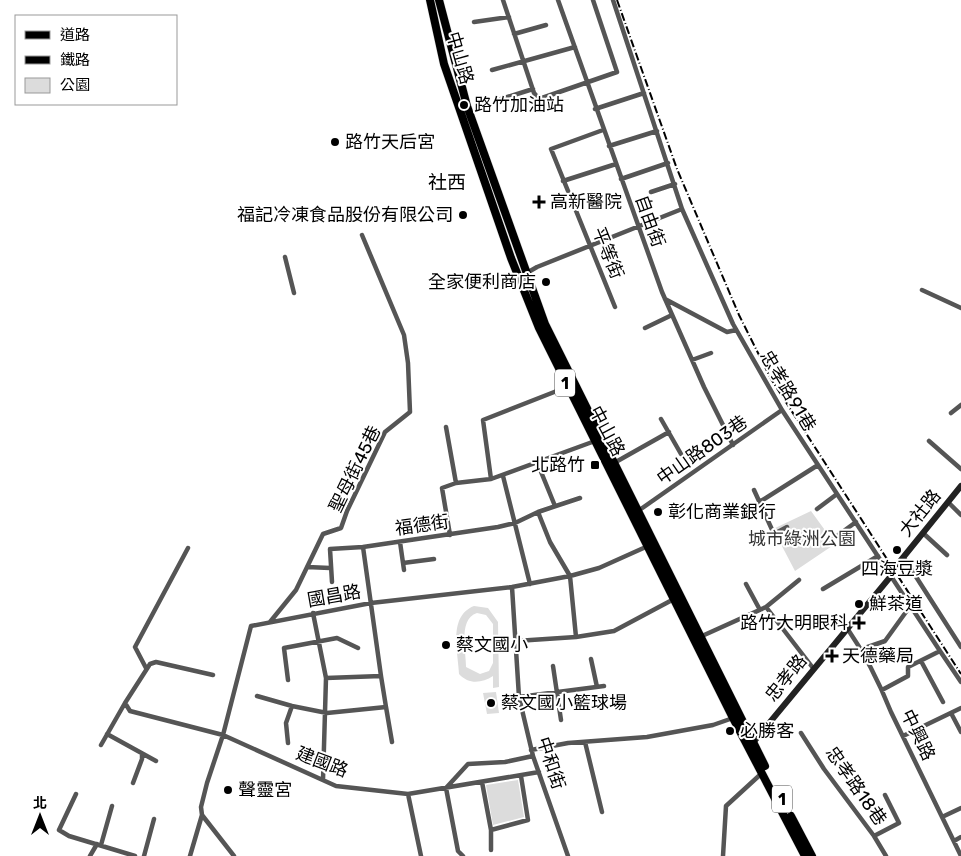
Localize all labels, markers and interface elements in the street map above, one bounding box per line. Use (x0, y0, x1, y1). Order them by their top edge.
legend (15, 15, 178, 105)
text: 道路 (60, 26, 90, 44)
street label: 中山路 (442, 29, 478, 87)
text: 鐵路 (60, 51, 90, 69)
text: 公園 (60, 76, 90, 94)
place label: 路竹加油站 (474, 94, 564, 116)
marker: 路竹加油站 (458, 99, 470, 111)
place label: 路竹天后宮 (345, 131, 435, 153)
marker: 路竹天后宮 (329, 136, 341, 148)
district label: 社西 (428, 171, 466, 194)
place label: 高新醫院 (550, 191, 622, 213)
street label: 自由街 (630, 192, 670, 250)
marker: 高新醫院 (532, 195, 546, 209)
place label: 福記冷凍食品股份有限公司 (237, 204, 453, 226)
marker: 福記冷凍食品股份有限公司 (457, 209, 469, 221)
street label: 平等街 (588, 224, 628, 282)
place label: 全家便利商店 (428, 271, 536, 293)
marker: 全家便利商店 (540, 276, 552, 288)
street label: 忠孝路91巷 (755, 347, 821, 435)
road number: 1 (555, 369, 575, 396)
street label: 中山路 (585, 402, 629, 460)
street label: 中山路803巷 (652, 411, 752, 489)
street label: 聖母街45巷 (325, 422, 385, 516)
place label: 北路竹 (531, 454, 585, 476)
marker: 北路竹 (589, 459, 601, 471)
street label: 大社路 (894, 485, 946, 541)
place label: 彰化商業銀行 (668, 501, 776, 523)
marker: 彰化商業銀行 (652, 506, 664, 518)
street label: 福德街 (394, 510, 450, 540)
park label: 城市綠洲公園 (748, 528, 856, 550)
marker: 四海豆漿 (891, 544, 903, 556)
place label: 四海豆漿 (861, 558, 933, 580)
street label: 國昌路 (306, 580, 362, 612)
place label: 鮮茶道 (869, 593, 923, 615)
marker: 鮮茶道 (853, 598, 865, 610)
place label: 路竹大明眼科 (740, 612, 848, 634)
marker: 路竹大明眼科 (852, 616, 866, 630)
place label: 蔡文國小 (456, 634, 528, 656)
marker: 蔡文國小 (440, 639, 452, 651)
place label: 天德藥局 (842, 645, 914, 667)
street label: 忠孝路 (760, 650, 812, 706)
marker: 天德藥局 (826, 650, 838, 662)
place label: 蔡文國小籃球場 (501, 692, 627, 714)
marker: 蔡文國小籃球場 (485, 697, 497, 709)
street label: 中興路 (896, 706, 940, 764)
place label: 必勝客 (740, 720, 794, 742)
marker: 必勝客 (724, 725, 736, 737)
street label: 中和街 (532, 734, 570, 792)
street label: 建國路 (293, 742, 351, 782)
street label: 忠孝路18巷 (821, 742, 891, 830)
place label: 聲靈宮 (238, 779, 292, 801)
marker: 聲靈宮 (222, 784, 234, 796)
road number: 1 (772, 786, 792, 812)
north arrow (15, 791, 65, 841)
text: 北 (33, 795, 47, 812)

